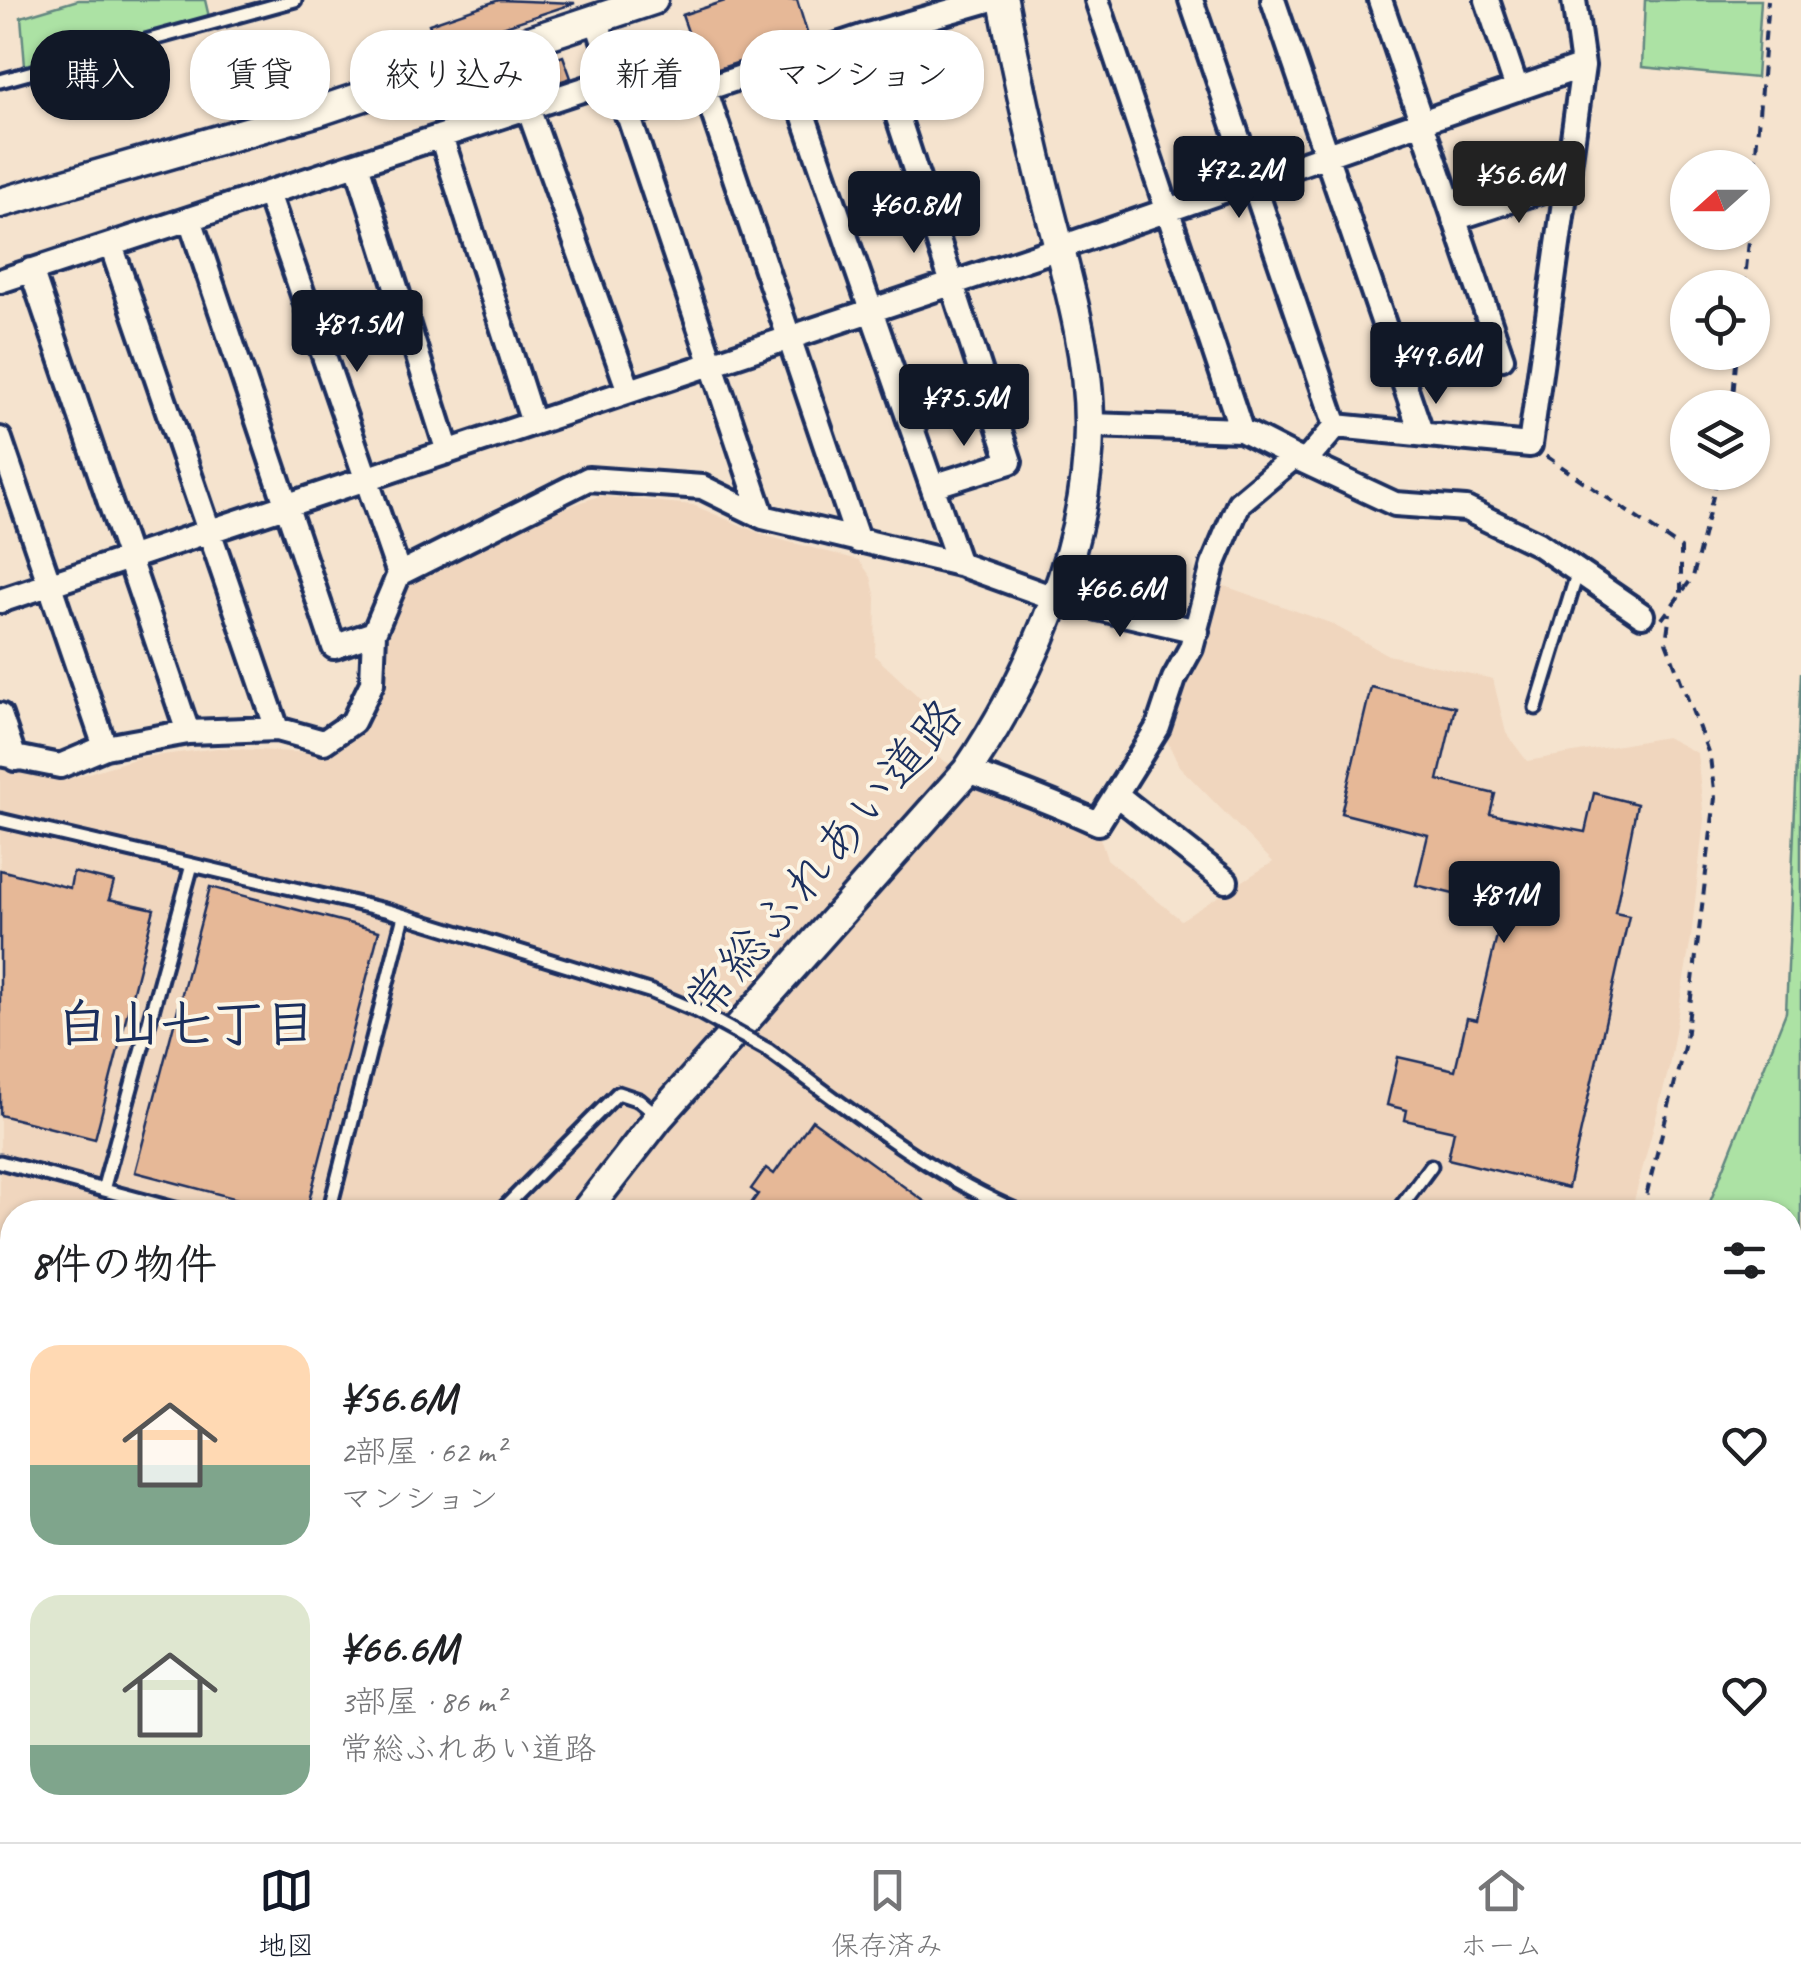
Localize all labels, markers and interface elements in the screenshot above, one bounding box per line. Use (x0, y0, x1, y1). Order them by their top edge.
chip: 購入 (30, 30, 170, 120)
chip: 賃貸 (190, 30, 330, 120)
chip: 絞り込み (350, 30, 560, 120)
chip: 新着 (580, 30, 720, 120)
chip: マンション (740, 30, 984, 120)
pin: ¥72.2M (1158, 136, 1320, 221)
pin: ¥56.6M (1438, 141, 1600, 226)
text: ¥72.2M (1195, 148, 1283, 189)
north arrow (1670, 150, 1770, 250)
map controls (1670, 150, 1770, 490)
text: ¥56.6M (1475, 153, 1563, 194)
pin: ¥60.8M (833, 171, 995, 256)
text: ¥60.8M (870, 183, 958, 224)
button: locate (1670, 270, 1770, 370)
pin: ¥81.5M (276, 290, 438, 375)
text: ¥81.5M (314, 302, 400, 343)
pin: ¥49.6M (1355, 322, 1517, 407)
text: ¥49.6M (1392, 334, 1480, 375)
pin: ¥75.5M (883, 364, 1045, 449)
text: ¥75.5M (921, 376, 1007, 417)
button: layers (1670, 390, 1770, 490)
pin: ¥66.6M (1039, 555, 1201, 640)
text: ¥66.6M (1075, 567, 1165, 608)
street label: 常総ふれあい道路 (671, 685, 977, 1031)
pin: ¥81M (1445, 861, 1563, 946)
text: ¥81M (1471, 873, 1537, 914)
district label: 白山七丁目 (56, 991, 316, 1057)
icon: filters (1717, 1233, 1772, 1288)
text: 8件の物件 (30, 1238, 217, 1291)
text: ¥56.6M (340, 1372, 456, 1425)
icon: home (110, 1385, 230, 1505)
icon: heart (1717, 1418, 1772, 1473)
text: 2部屋 · 62 m² (340, 1431, 505, 1472)
text: マンション (340, 1478, 499, 1519)
text: ¥66.6M (340, 1622, 457, 1675)
icon: home (110, 1635, 230, 1755)
icon: heart (1717, 1668, 1772, 1723)
text: 3部屋 · 86 m² (340, 1681, 505, 1722)
text: 常総ふれあい道路 (340, 1728, 596, 1769)
tab: 地図 (258, 1863, 314, 1963)
tab: 保存済み (831, 1863, 943, 1963)
tab: ホーム (1460, 1863, 1543, 1963)

